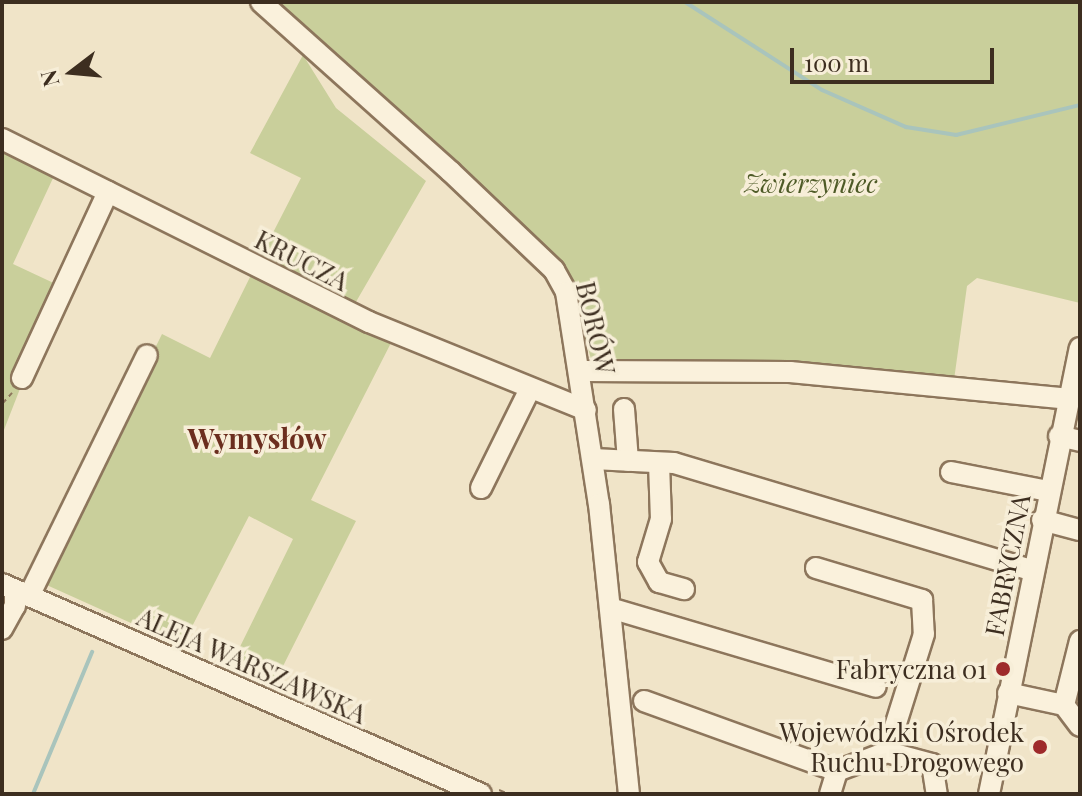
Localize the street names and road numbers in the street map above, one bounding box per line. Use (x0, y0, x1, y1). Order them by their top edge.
street label: KRUCZA (250, 223, 354, 297)
street label: BORÓW (570, 278, 622, 378)
street label: FABRYCZNA (978, 491, 1036, 639)
street label: ALEJA WARSZAWSKA (132, 600, 372, 730)

